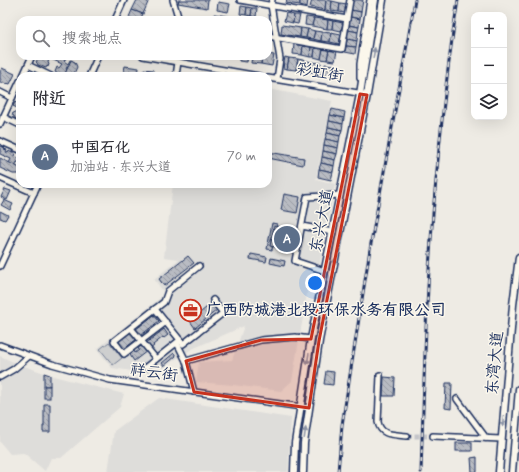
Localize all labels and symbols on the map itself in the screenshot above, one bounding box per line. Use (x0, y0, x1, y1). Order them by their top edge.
one-way arrow (371, 47, 377, 59)
street label: 彩虹街 (295, 58, 345, 88)
one-way arrow (354, 102, 360, 114)
street label: 东兴大道 (306, 188, 338, 254)
pin: A (274, 224, 300, 254)
one-way arrow (331, 257, 337, 270)
your location (305, 273, 325, 293)
office icon: 广西防城港北投环保水务有限公司 (178, 297, 204, 323)
place label: 广西防城港北投环保水务有限公司 (206, 300, 446, 321)
street label: 东湾大道 (482, 330, 508, 396)
one-way arrow (305, 353, 311, 365)
street label: 祥云街 (129, 359, 179, 387)
one-way arrow (499, 415, 506, 427)
one-way arrow (302, 427, 308, 439)

